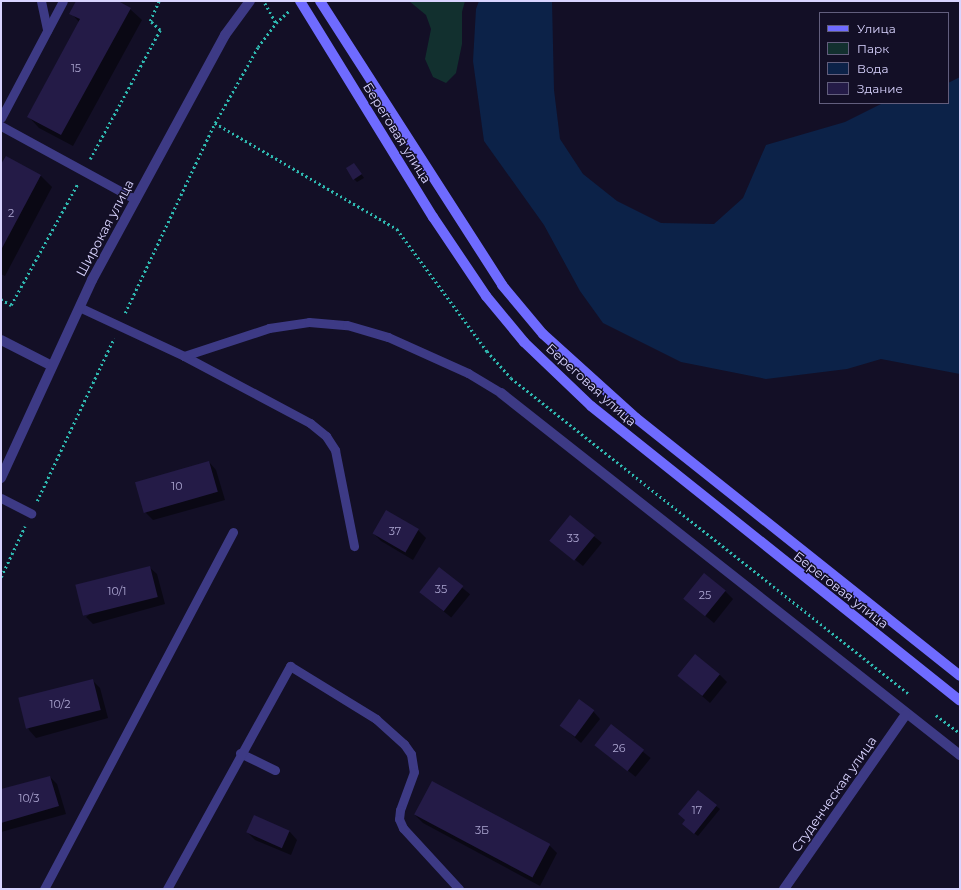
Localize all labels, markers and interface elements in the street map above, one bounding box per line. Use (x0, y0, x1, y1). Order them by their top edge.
legend (819, 12, 949, 104)
text: Улица (857, 21, 896, 36)
text: Парк (857, 41, 889, 56)
house number: 15 (71, 61, 81, 75)
text: Вода (857, 61, 888, 76)
street label: Береговая улица (360, 80, 434, 186)
text: Здание (857, 81, 903, 96)
street label: Широкая улица (73, 177, 137, 279)
house number: 2 (8, 206, 14, 220)
street label: Береговая улица (543, 340, 639, 430)
house number: 10 (171, 479, 183, 493)
house number: 37 (389, 524, 401, 538)
house number: 33 (567, 531, 579, 545)
street label: Береговая улица (791, 548, 891, 632)
house number: 35 (435, 582, 447, 596)
house number: 10/1 (107, 584, 127, 598)
house number: 25 (699, 588, 711, 602)
house number: 10/2 (50, 697, 70, 711)
street label: Студенческая улица (788, 733, 880, 855)
house number: 26 (613, 741, 625, 755)
house number: 10/3 (19, 791, 39, 805)
house number: 17 (692, 803, 702, 817)
house number: 3Б (475, 823, 489, 837)

